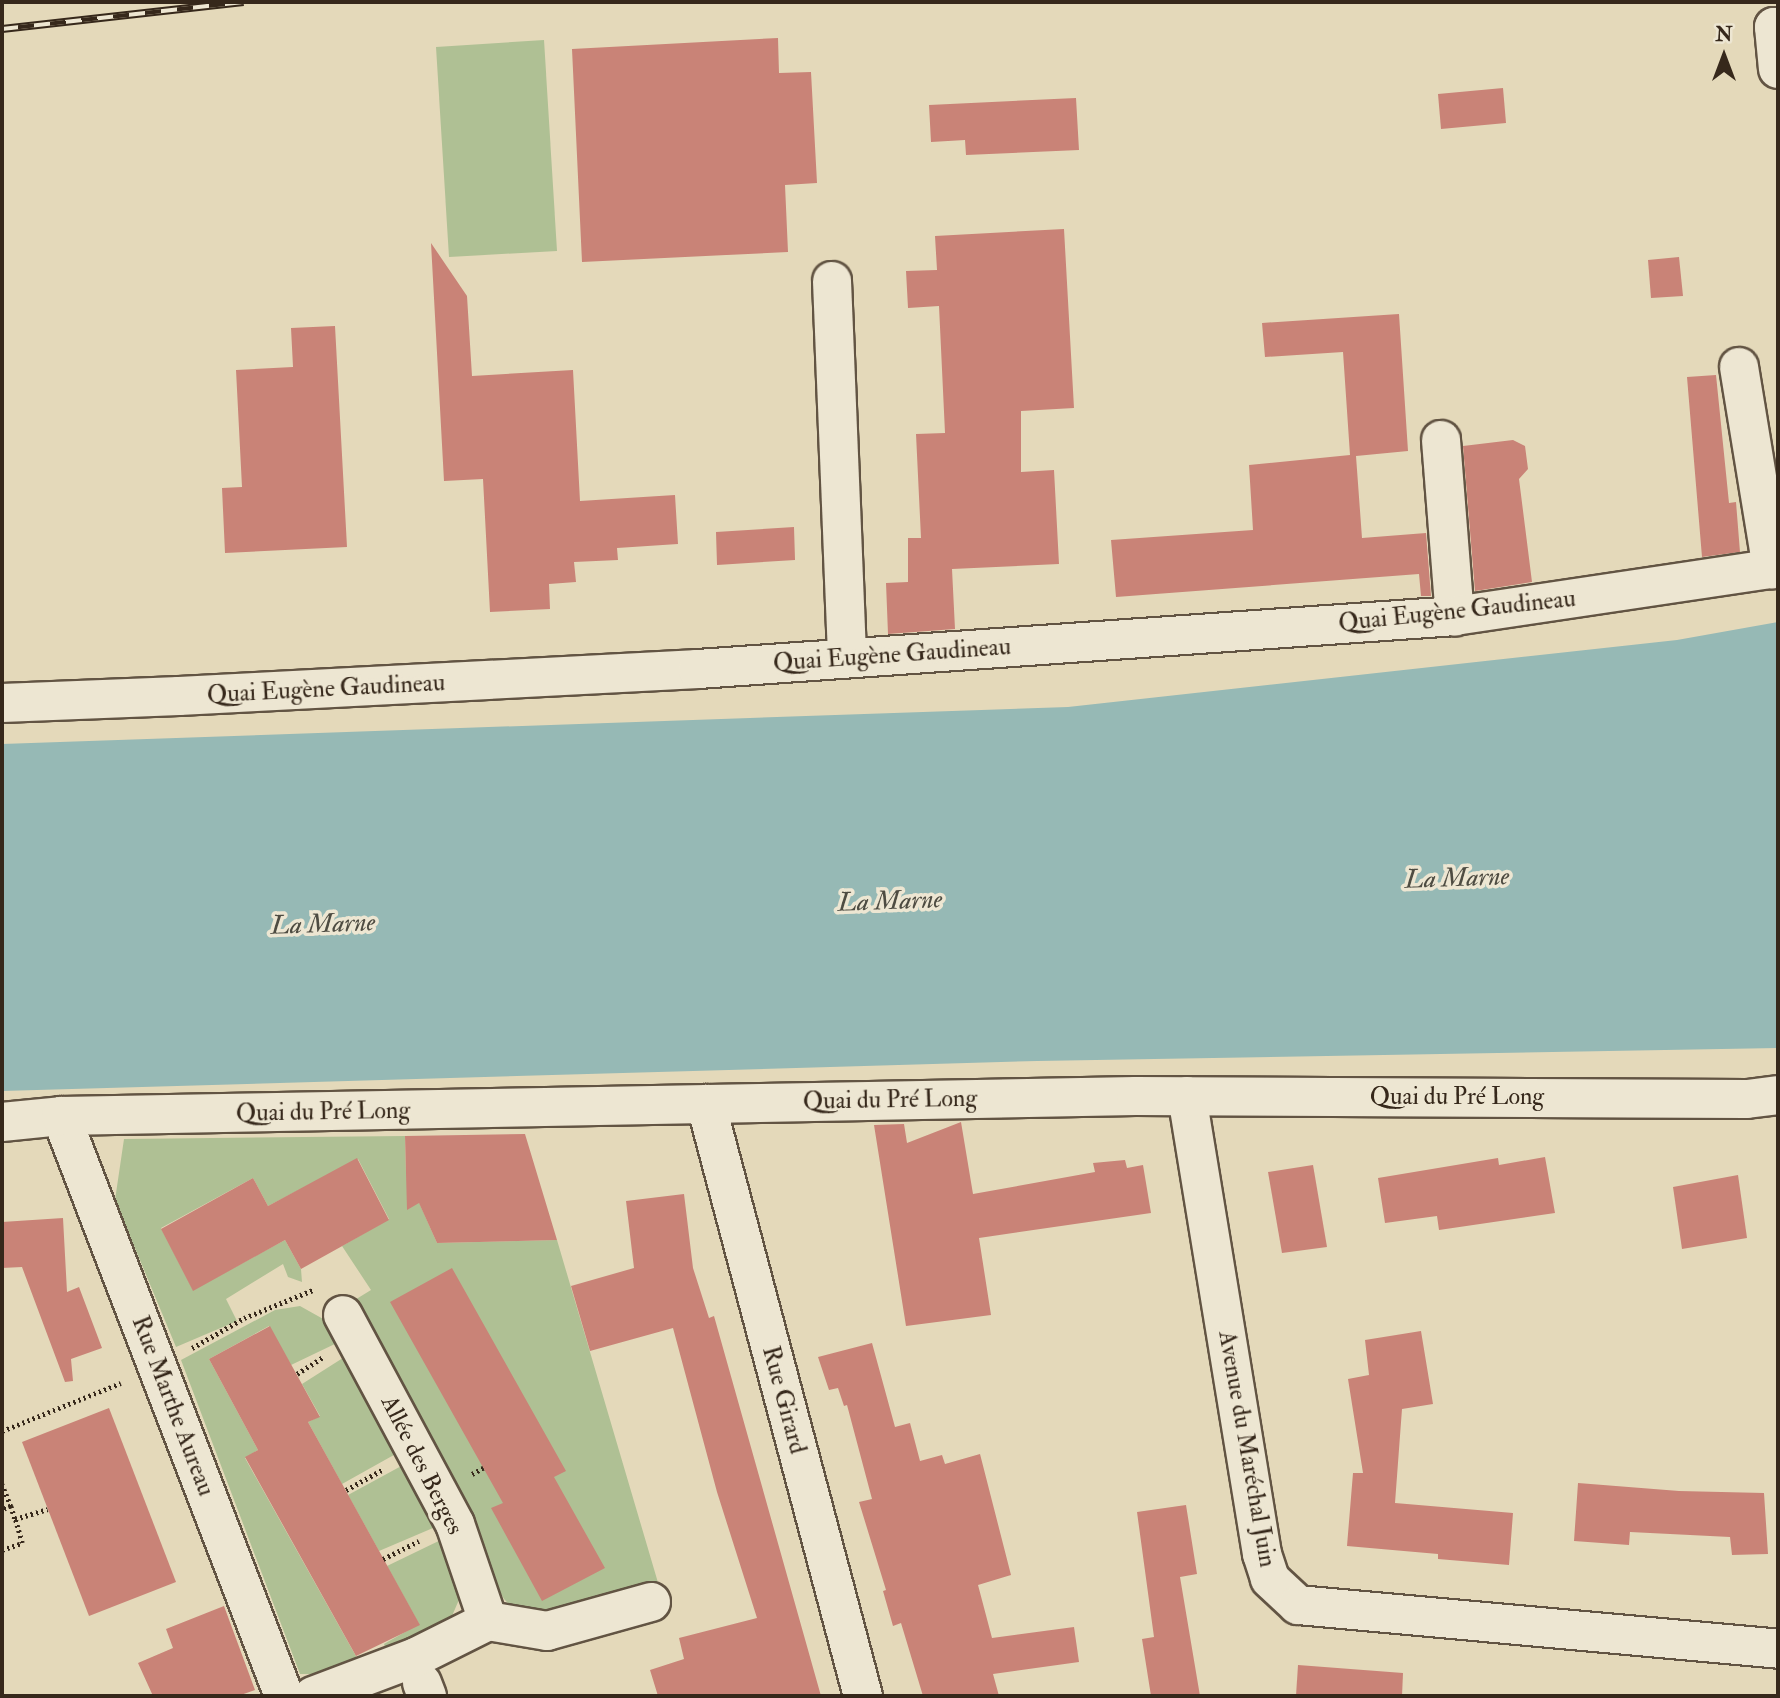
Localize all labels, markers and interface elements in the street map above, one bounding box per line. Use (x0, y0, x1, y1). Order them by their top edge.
north arrow (1689, 21, 1759, 91)
text: N (1715, 23, 1733, 47)
street label: Quai Eugène Gaudineau (1337, 584, 1577, 638)
street label: Quai Eugène Gaudineau (772, 632, 1012, 678)
street label: Quai Eugène Gaudineau (206, 668, 446, 710)
water label: La Marne (1404, 862, 1510, 896)
water label: La Marne (837, 885, 943, 919)
water label: La Marne (270, 908, 376, 942)
street label: Quai du Pré Long (1370, 1083, 1544, 1111)
street label: Quai du Pré Long (803, 1084, 977, 1116)
street label: Quai du Pré Long (236, 1096, 410, 1128)
street label: Rue Marthe Aureau (125, 1312, 221, 1500)
street label: Avenue du Maréchal Juin (1212, 1329, 1282, 1569)
street label: Rue Girard (756, 1343, 812, 1457)
street label: Allée des Berges (375, 1391, 469, 1539)

